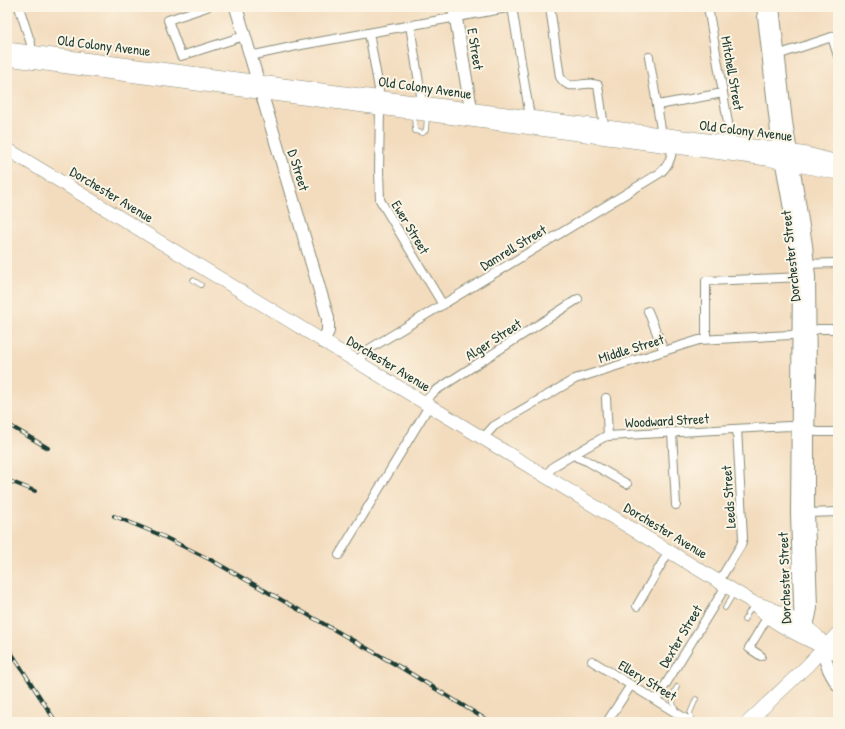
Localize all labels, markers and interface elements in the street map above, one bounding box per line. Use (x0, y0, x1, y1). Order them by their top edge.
street label: E Street (463, 27, 489, 71)
street label: Old Colony Avenue (56, 30, 152, 61)
street label: Mitchell Street (717, 34, 749, 112)
street label: Old Colony Avenue (377, 71, 473, 104)
street label: Old Colony Avenue (698, 115, 794, 146)
street label: D Street (284, 147, 314, 193)
street label: Dorchester Avenue (67, 162, 158, 227)
street label: Ewer Street (388, 197, 435, 258)
street label: Dorchester Street (776, 209, 804, 303)
street label: Damrell Street (476, 220, 550, 274)
street label: Alger Street (461, 314, 526, 365)
street label: Middle Street (596, 329, 666, 367)
street label: Dorchester Avenue (344, 331, 435, 396)
street label: Woodward Street (625, 408, 710, 432)
street label: Leeds Street (716, 465, 740, 529)
street label: Dorchester Avenue (621, 498, 712, 563)
street label: Dorchester Street (773, 532, 795, 624)
street label: Dexter Street (654, 601, 706, 671)
street label: Ellery Street (615, 655, 681, 706)

